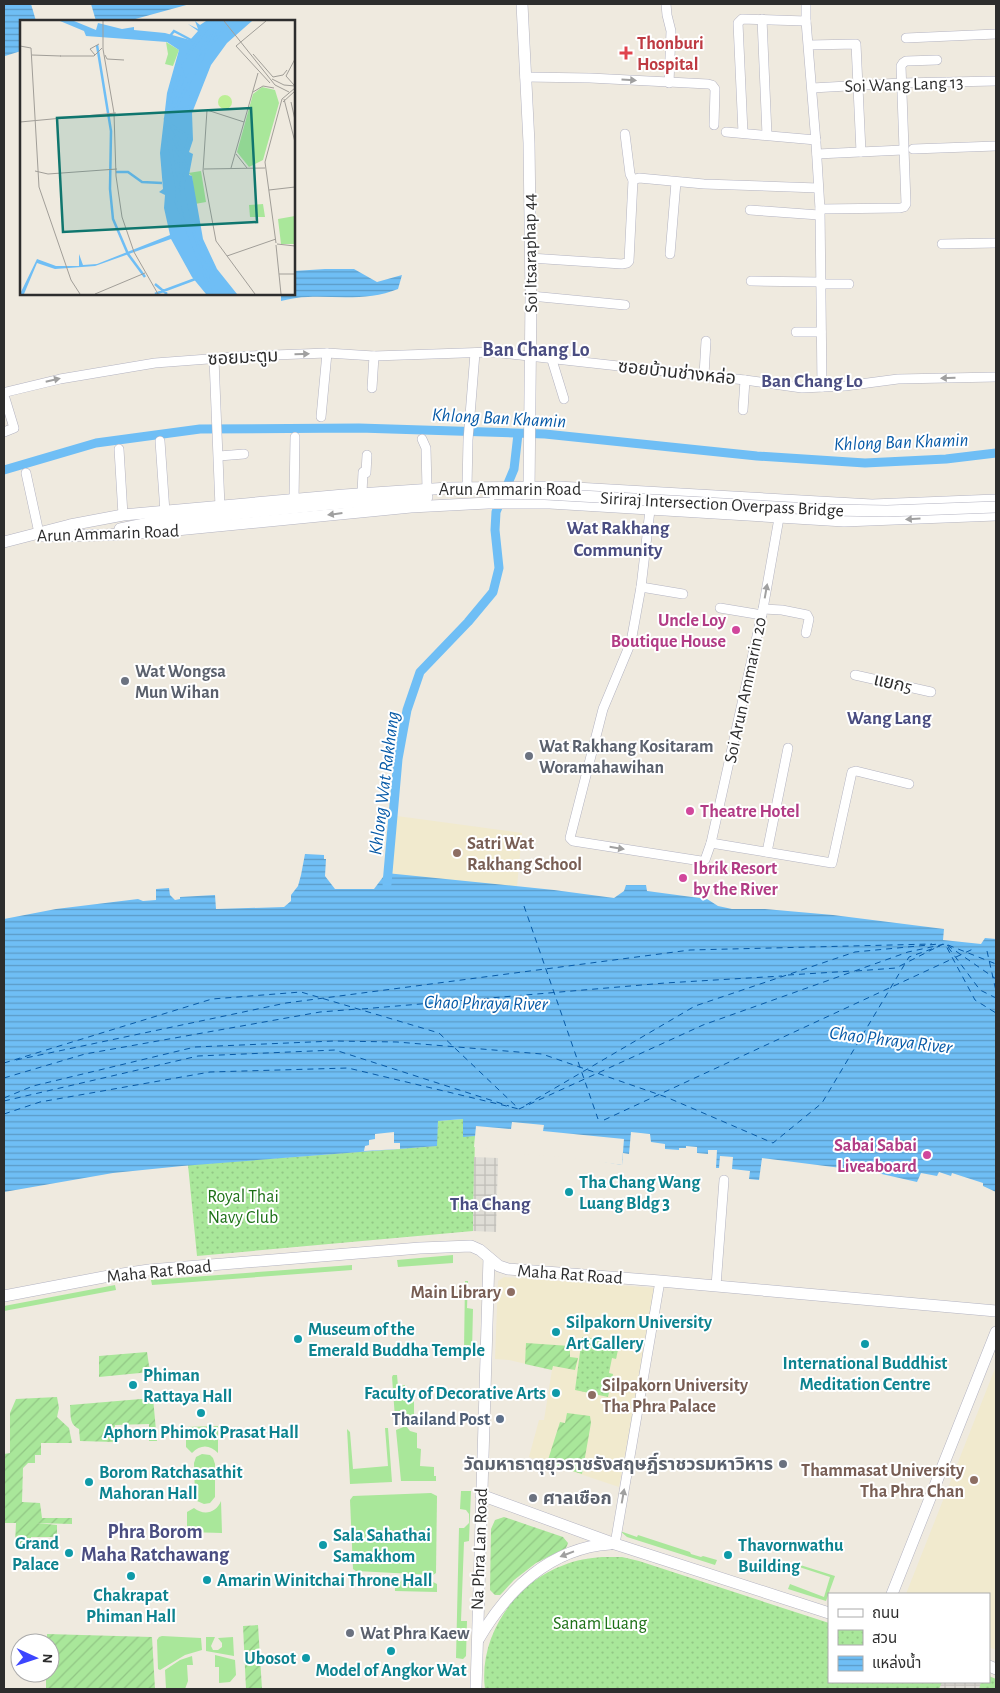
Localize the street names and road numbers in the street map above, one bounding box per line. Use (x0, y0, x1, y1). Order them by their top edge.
street label: Soi Wang Lang 13 (844, 74, 964, 96)
street label: Soi Itsaraphap 44 (521, 193, 541, 313)
street label: ซอยมะตูม (207, 347, 279, 371)
street label: ซอยบ้านช่างหล่อ (617, 356, 737, 388)
street label: Arun Ammarin Road (439, 481, 581, 499)
street label: Siriraj Intersection Overpass Bridge (600, 490, 844, 520)
street label: Arun Ammarin Road (37, 523, 180, 545)
street label: Soi Arun Ammarin 20 (722, 616, 770, 765)
street label: แยก5 (872, 671, 914, 697)
street label: Maha Rat Road (106, 1258, 212, 1286)
street label: Maha Rat Road (517, 1262, 623, 1288)
street label: Na Phra Lan Road (469, 1488, 491, 1610)

